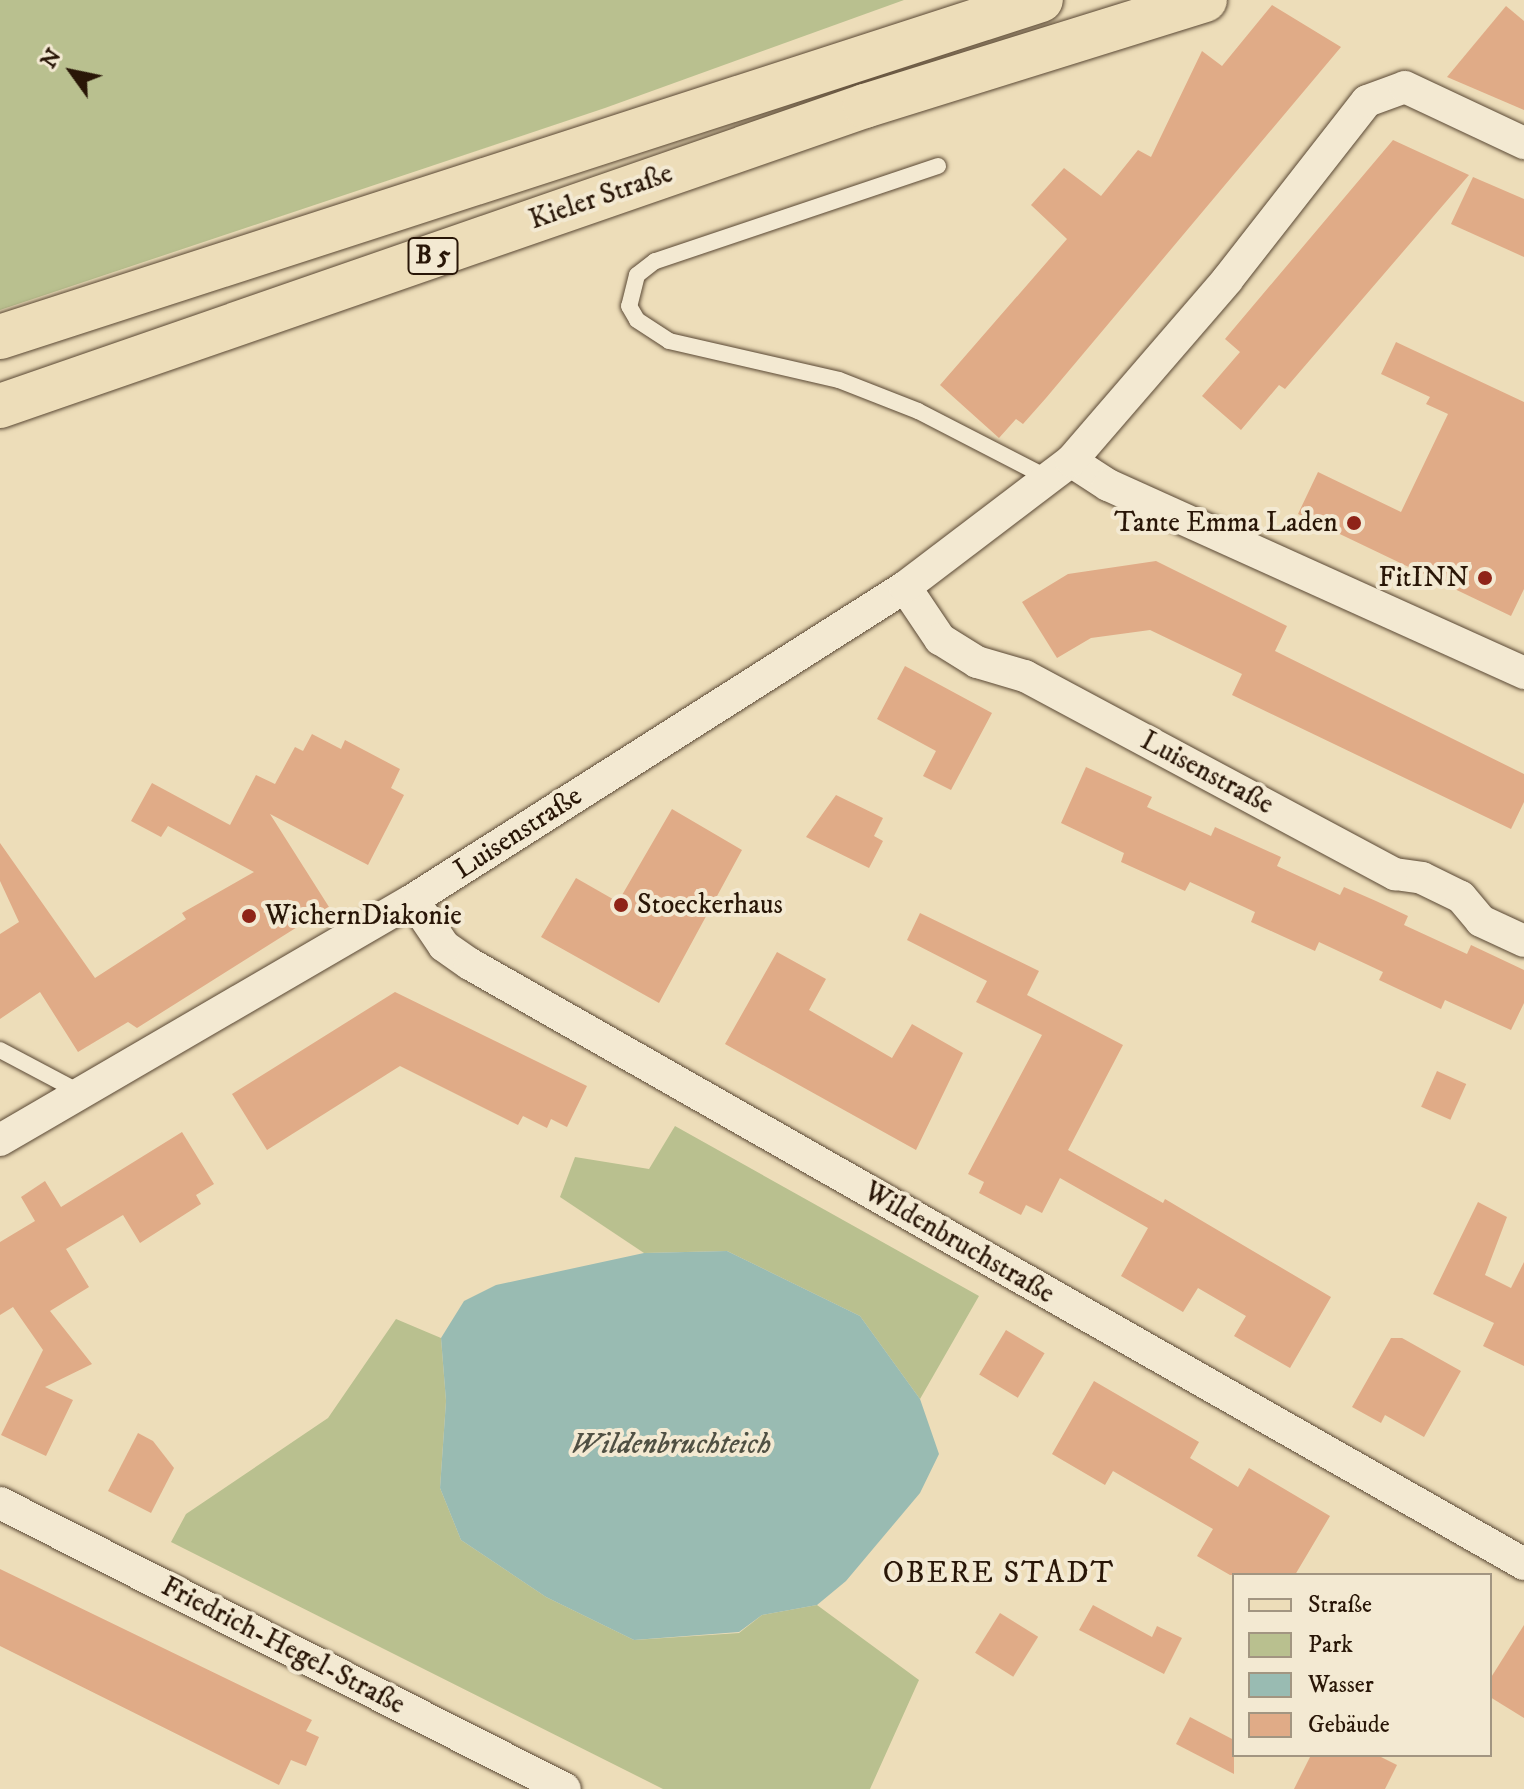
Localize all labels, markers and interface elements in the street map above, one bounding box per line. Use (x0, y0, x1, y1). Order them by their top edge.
north arrow (32, 32, 112, 112)
text: N (35, 44, 68, 74)
street label: Kieler Straße (525, 157, 677, 237)
road number: B 5 (407, 234, 459, 278)
place label: Tante Emma Laden (1114, 506, 1338, 540)
marker: Tante Emma Laden (1345, 514, 1363, 532)
place label: FitINN (1378, 561, 1469, 595)
marker: FitINN (1476, 569, 1494, 587)
street label: Luisenstraße (1135, 724, 1279, 822)
street label: Luisenstraße (448, 779, 588, 887)
place label: Stoeckerhaus (637, 888, 783, 922)
marker: Stoeckerhaus (612, 896, 630, 914)
place label: WichernDiakonie (265, 899, 462, 933)
marker: WichernDiakonie (240, 907, 258, 925)
street label: Wildenbruchstraße (858, 1175, 1060, 1311)
water label: Wildenbruchteich (571, 1427, 771, 1463)
district label: OBERE STADT (883, 1556, 1115, 1592)
street label: Friedrich-Hegel-Straße (156, 1570, 410, 1722)
legend (1232, 1573, 1492, 1757)
text: Straße (1308, 1590, 1372, 1620)
text: Park (1308, 1630, 1353, 1660)
text: Wasser (1308, 1670, 1374, 1700)
text: Gebäude (1308, 1710, 1390, 1740)

